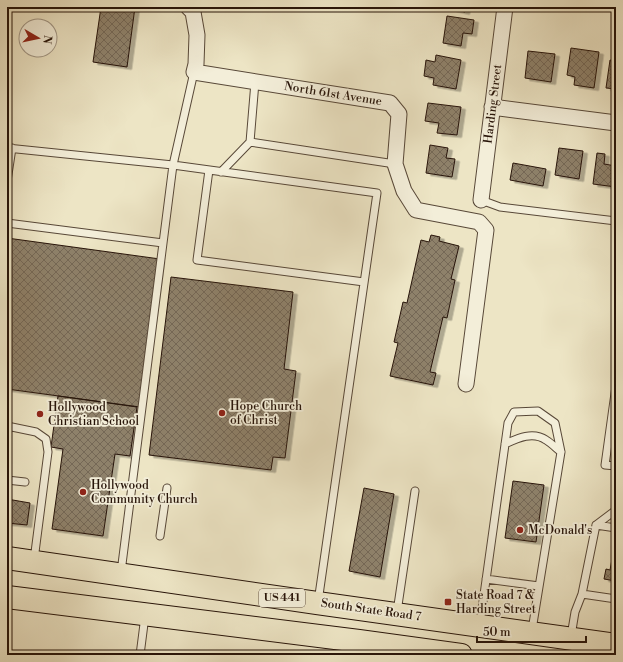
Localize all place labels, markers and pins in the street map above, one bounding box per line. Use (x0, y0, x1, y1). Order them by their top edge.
place label: Hope Church of Christ (230, 399, 302, 428)
place label: Hollywood Christian School (48, 400, 140, 429)
marker: Hope Church of Christ (217, 408, 227, 418)
marker: Hollywood Christian School (35, 409, 45, 419)
place label: Hollywood Community Church (91, 478, 198, 507)
marker: Hollywood Community Church (78, 487, 88, 497)
place label: McDonald's (528, 523, 592, 538)
marker: McDonald's (515, 525, 525, 535)
place label: State Road 7 & Harding Street (456, 588, 537, 617)
marker: State Road 7 & Harding Street (443, 597, 453, 607)

